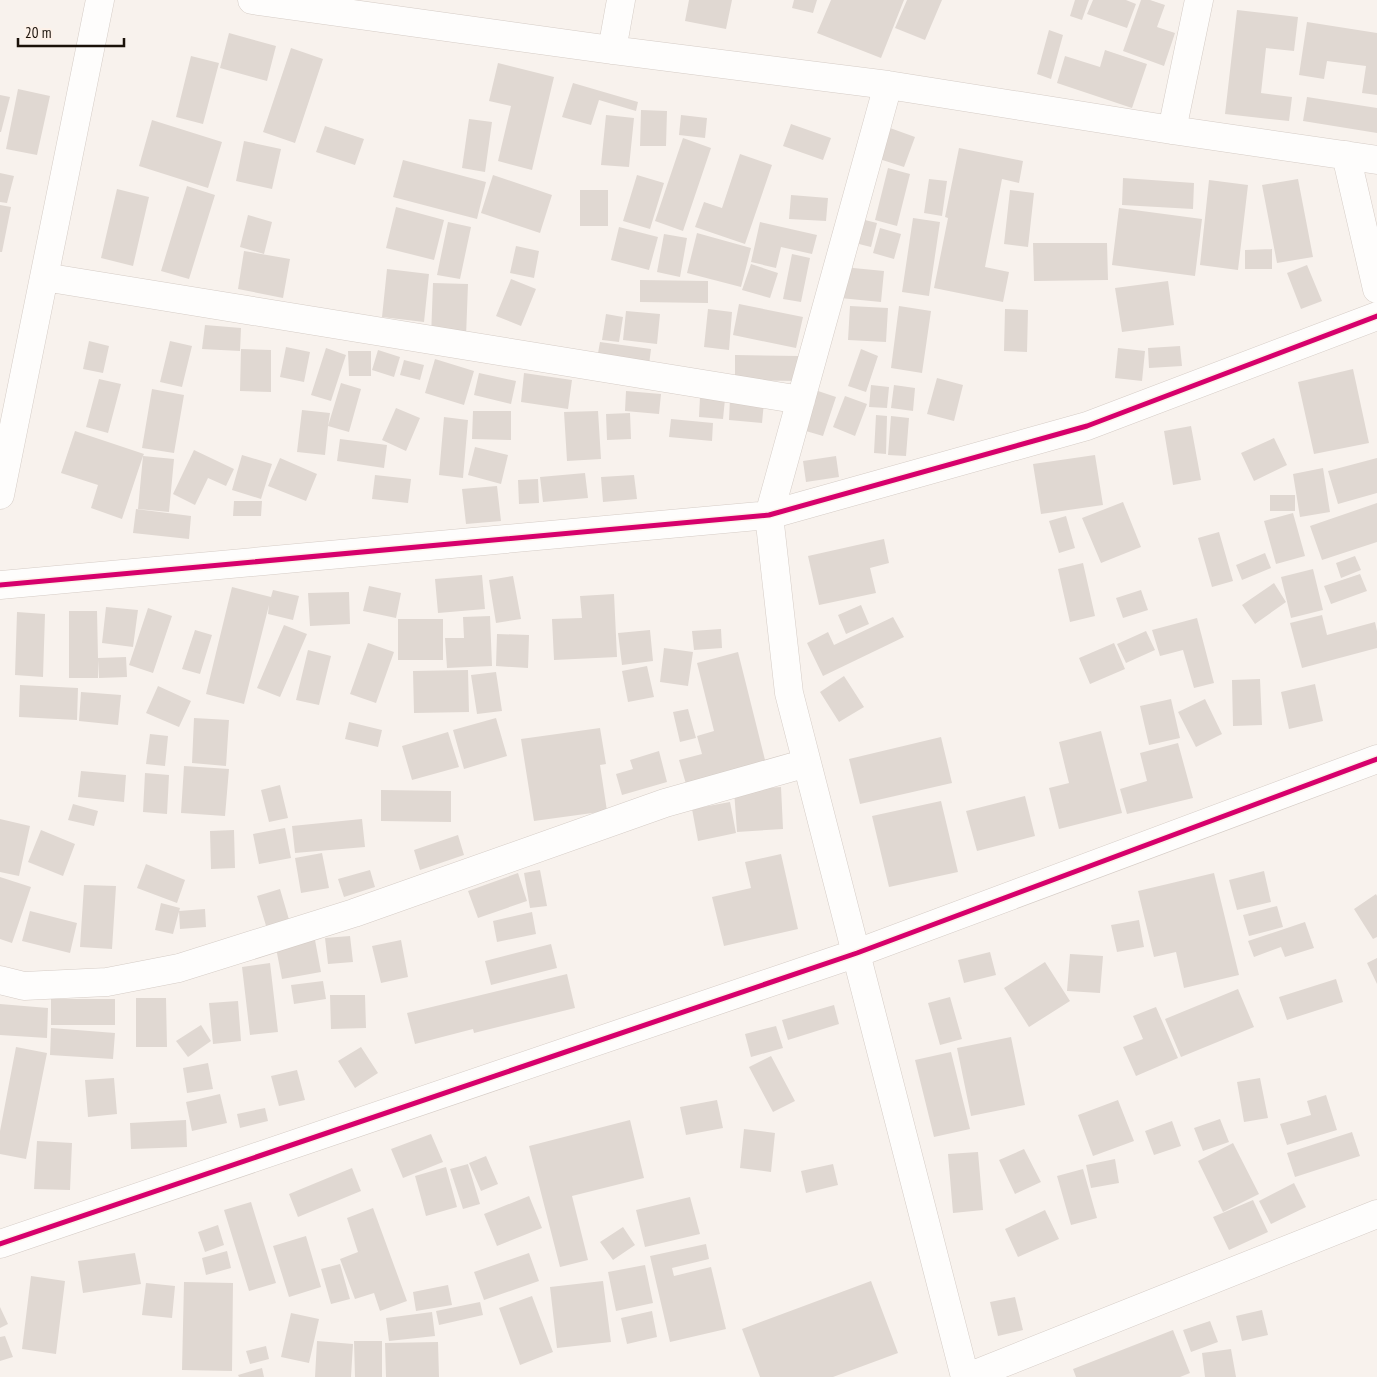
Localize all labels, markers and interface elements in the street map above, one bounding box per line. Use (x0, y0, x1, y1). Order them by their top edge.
scale bar (18, 15, 124, 47)
text: 20 m (25, 23, 51, 42)

